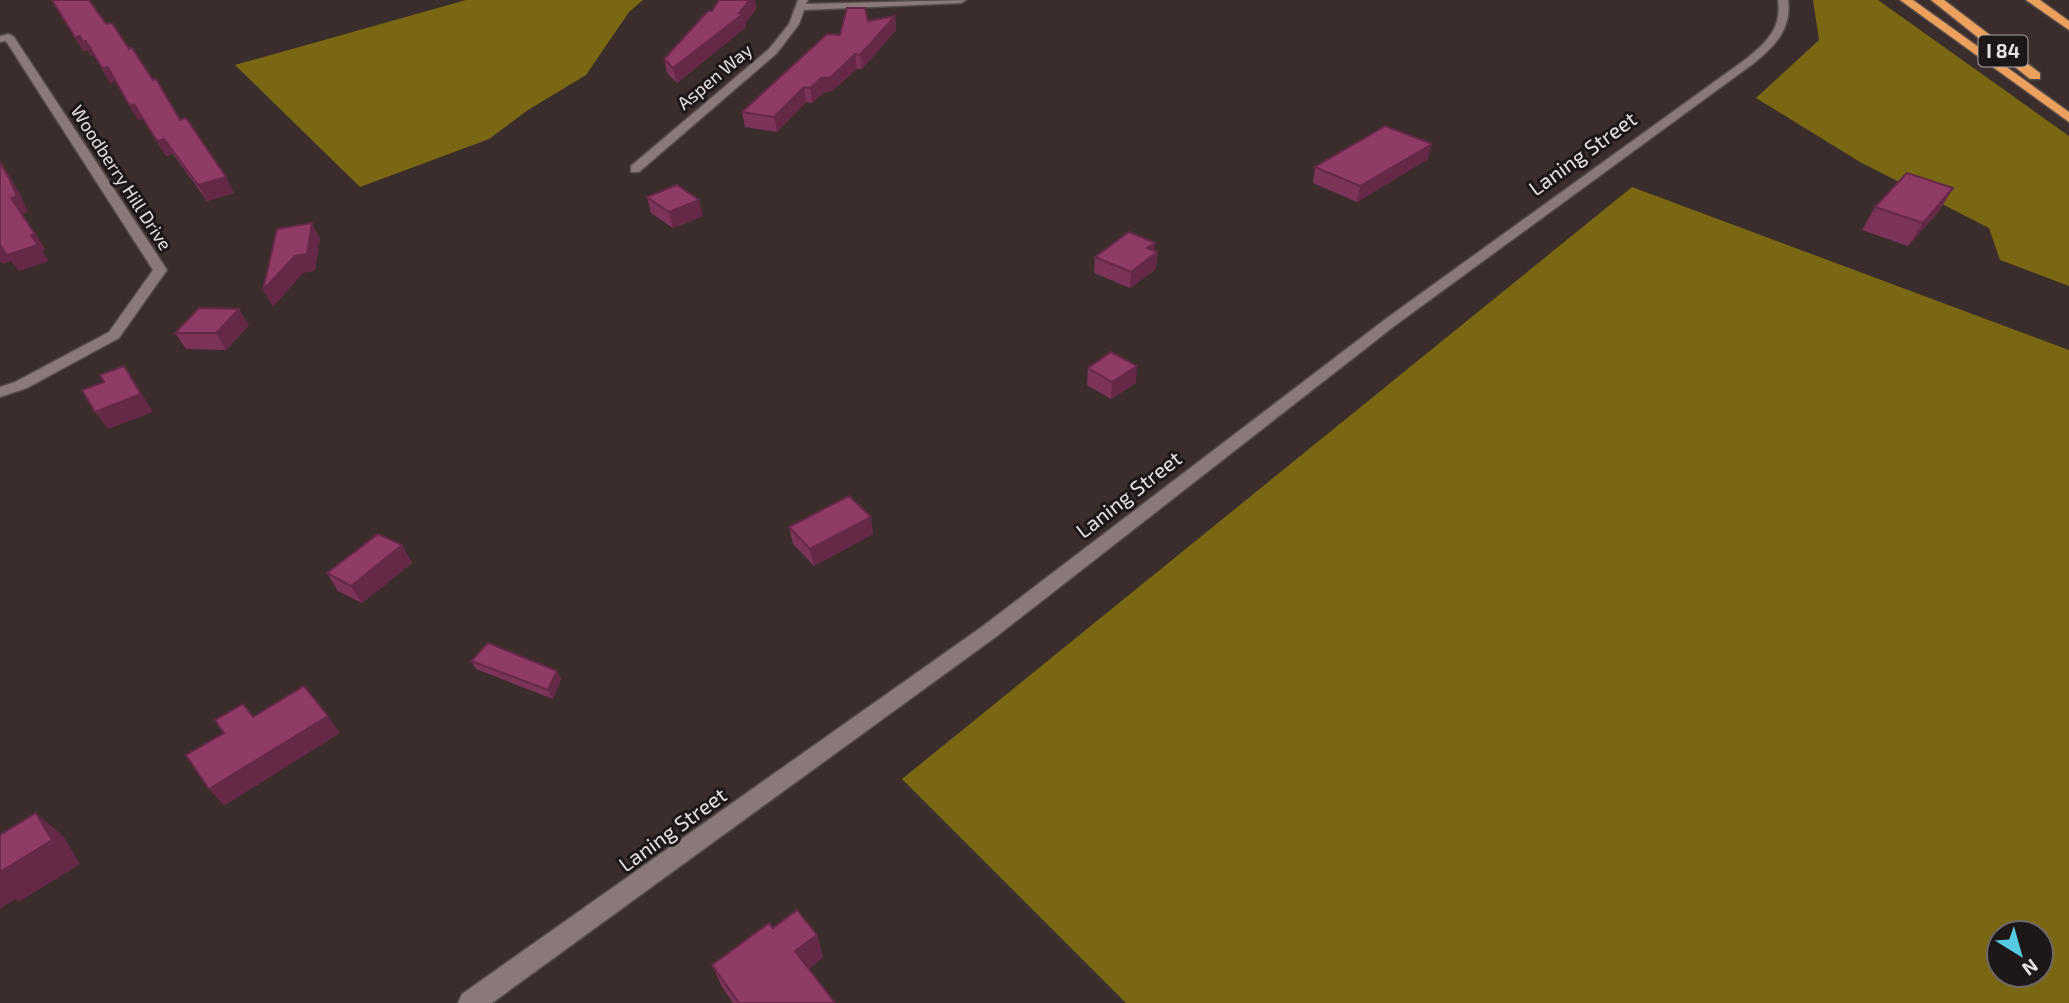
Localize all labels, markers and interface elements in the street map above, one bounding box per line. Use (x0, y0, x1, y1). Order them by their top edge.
road number: I 84 (1979, 36, 2028, 66)
street label: Aspen Way (672, 38, 757, 114)
street label: Woodberry Hill Drive (67, 101, 177, 254)
street label: Laning Street (1524, 105, 1641, 200)
street label: Laning Street (1070, 445, 1186, 543)
street label: Laning Street (614, 781, 731, 876)
north arrow (1985, 919, 2055, 989)
text: N (2018, 955, 2043, 981)

